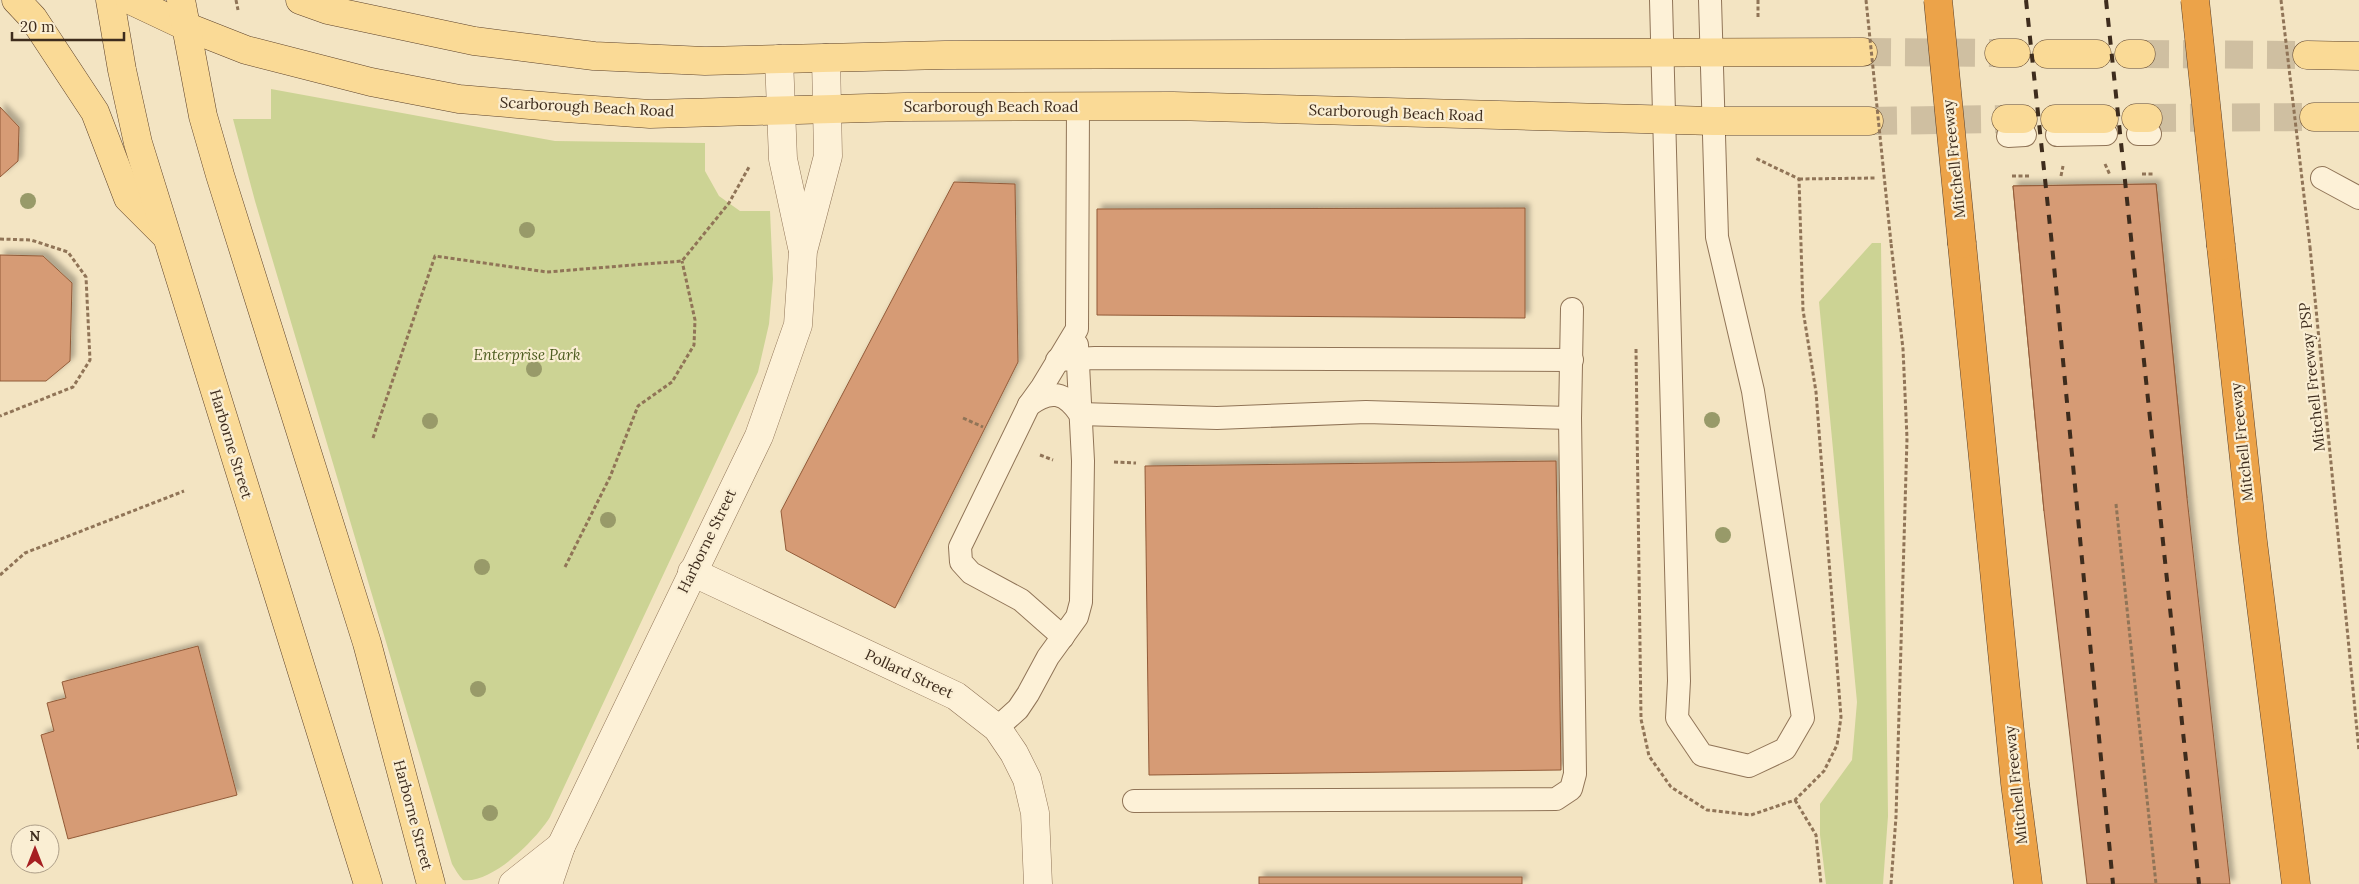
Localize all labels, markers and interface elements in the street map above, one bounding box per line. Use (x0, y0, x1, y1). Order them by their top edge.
scale bar (12, 10, 125, 42)
text: 20 m (20, 17, 55, 36)
street label: Scarborough Beach Road (499, 92, 675, 121)
street label: Scarborough Beach Road (904, 97, 1078, 116)
street label: Mitchell Freeway (1938, 99, 1969, 219)
street label: Scarborough Beach Road (1308, 100, 1484, 125)
street label: Mitchell Freeway PSP (2294, 302, 2329, 453)
park label: Enterprise Park (473, 345, 581, 364)
street label: Mitchell Freeway (2226, 382, 2257, 502)
street label: Harborne Street (206, 387, 257, 501)
street label: Harborne Street (673, 485, 740, 596)
street label: Pollard Street (862, 645, 957, 702)
street label: Mitchell Freeway (2000, 725, 2031, 845)
street label: Harborne Street (390, 758, 437, 872)
north arrow (10, 824, 60, 874)
text: N (30, 827, 41, 845)

